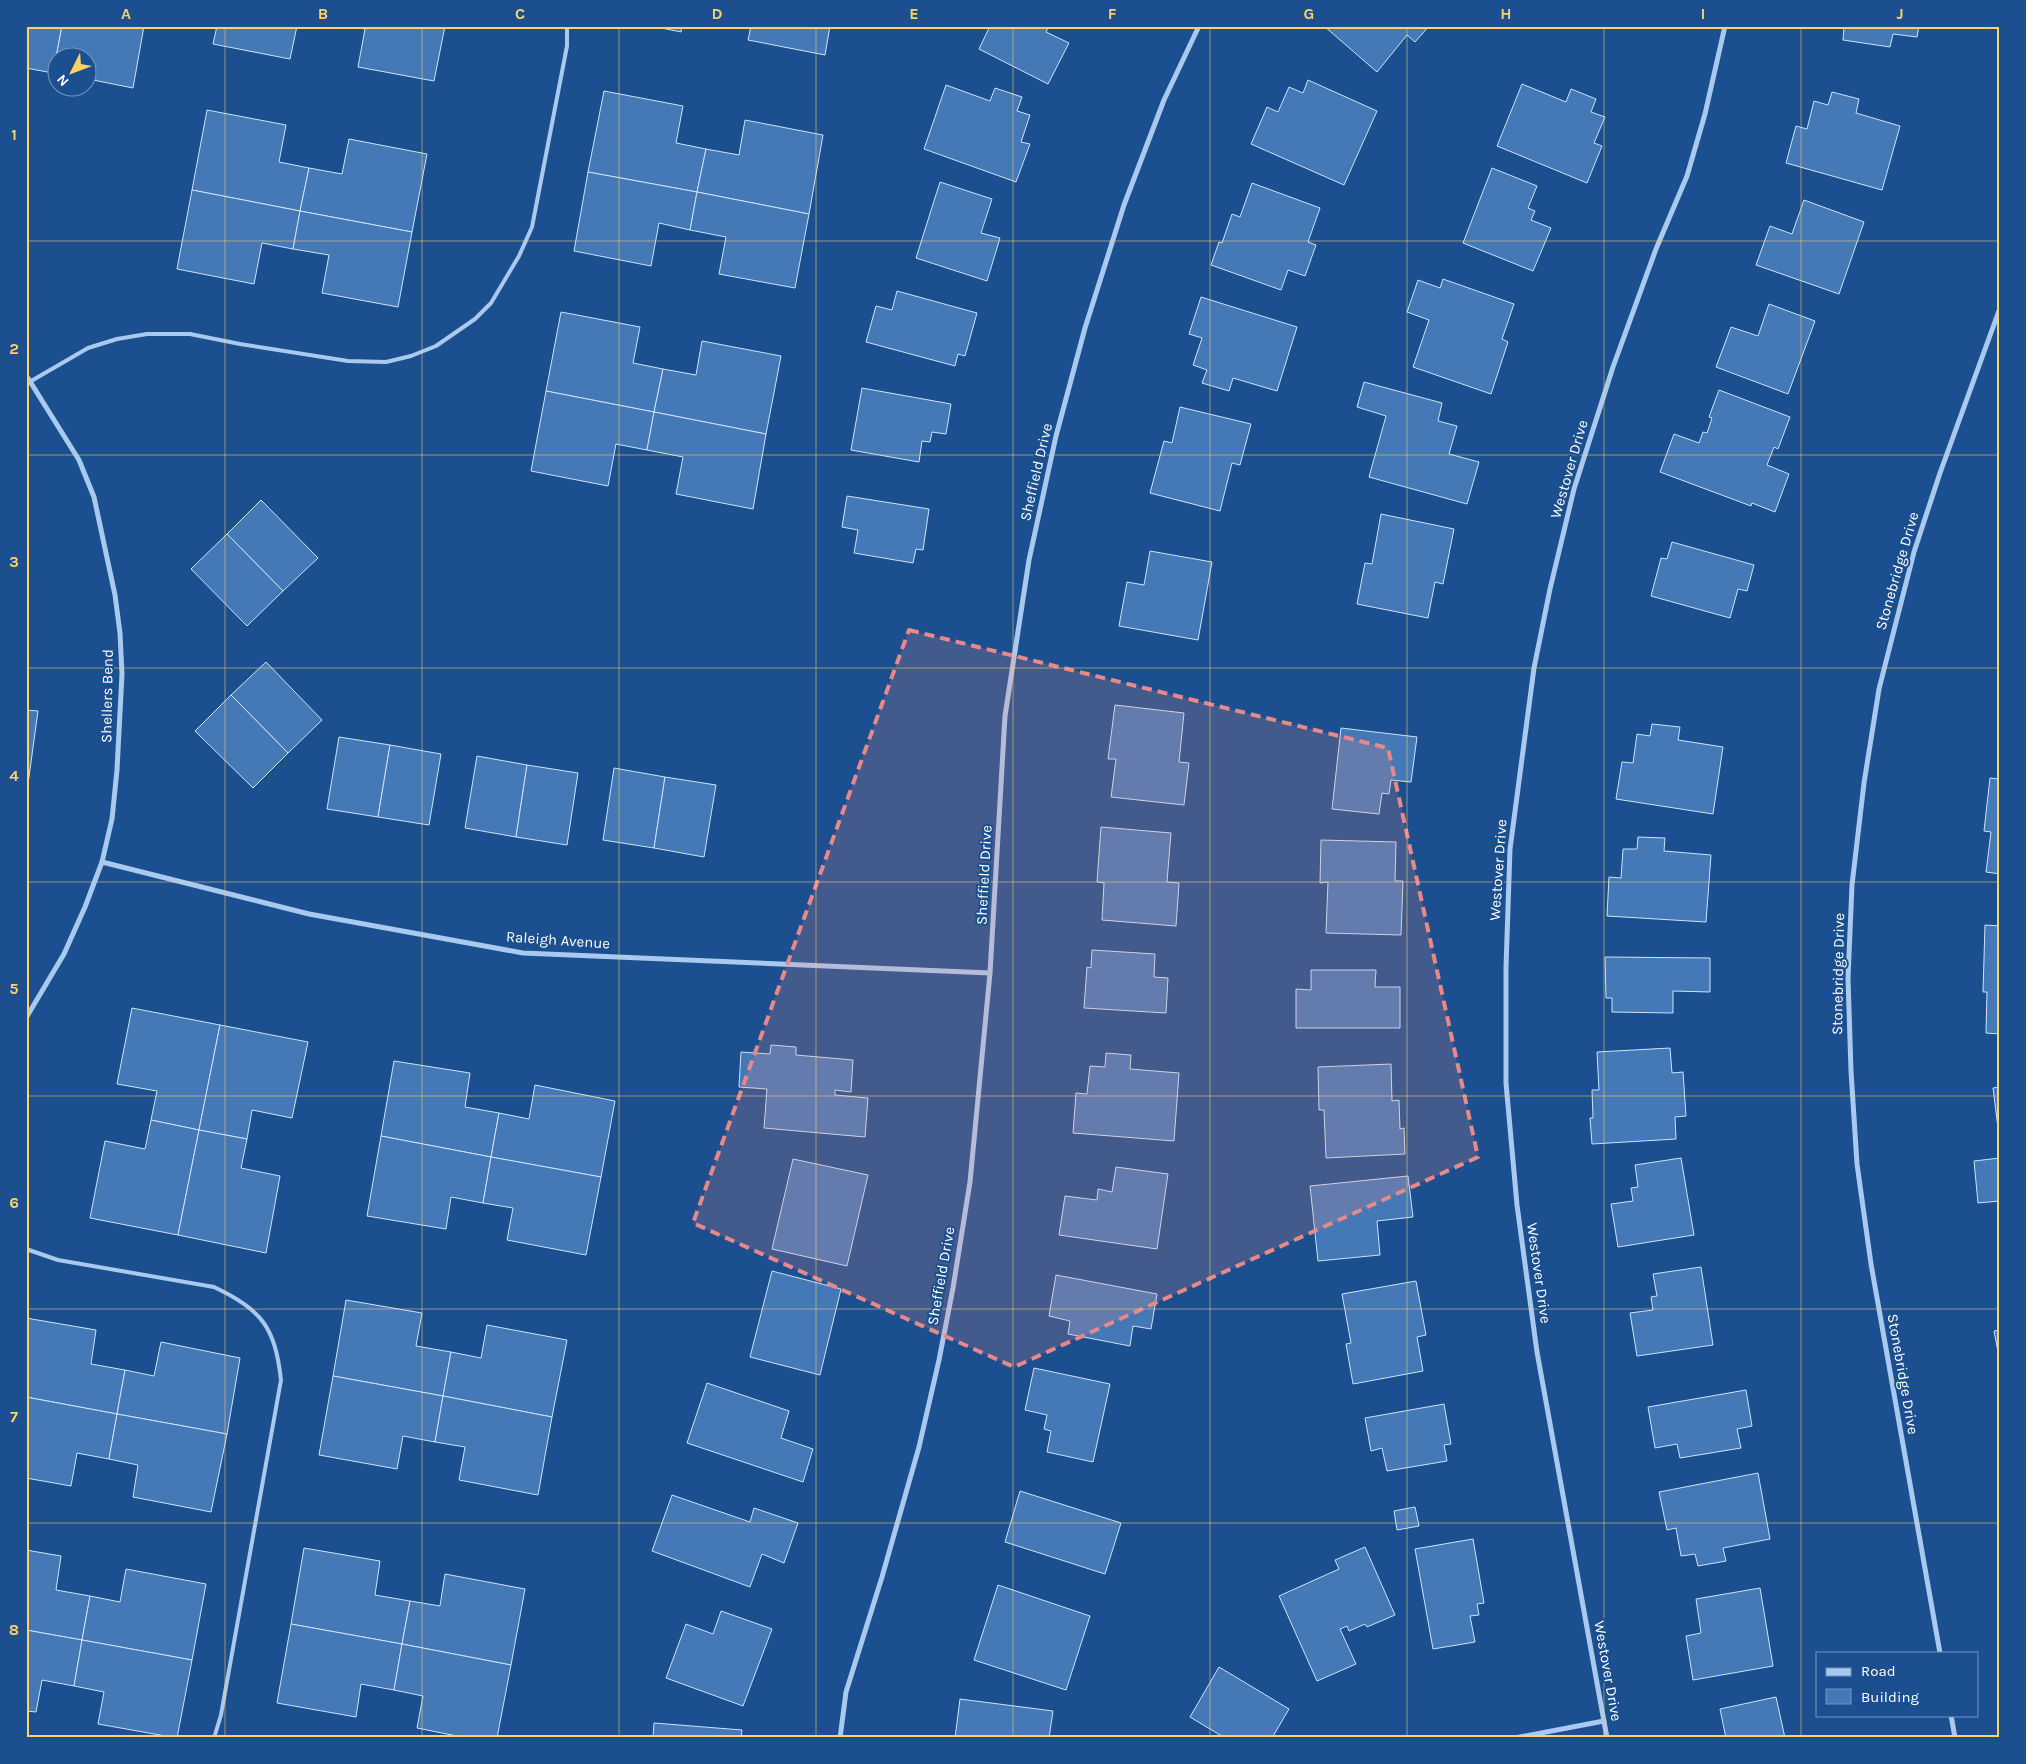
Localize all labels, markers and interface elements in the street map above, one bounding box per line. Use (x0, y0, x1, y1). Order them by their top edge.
text: A (121, 4, 131, 23)
text: B (318, 4, 328, 23)
text: C (515, 4, 525, 23)
text: D (712, 4, 723, 23)
text: E (909, 4, 919, 23)
text: F (1108, 4, 1117, 23)
text: G (1304, 4, 1314, 23)
text: H (1500, 4, 1512, 23)
text: I (1701, 4, 1705, 23)
text: J (1896, 4, 1904, 23)
north arrow (48, 48, 98, 98)
text: N (53, 71, 72, 90)
text: 1 (11, 125, 17, 144)
text: 2 (9, 339, 19, 358)
street label: Westover Drive (1546, 418, 1592, 520)
street label: Sheffield Drive (1016, 421, 1056, 523)
street label: Stonebridge Drive (1872, 510, 1922, 632)
text: 3 (9, 552, 19, 571)
street label: Shellers Bend (97, 649, 117, 743)
text: 4 (9, 766, 19, 785)
street label: Westover Drive (1485, 819, 1511, 921)
street label: Sheffield Drive (972, 825, 996, 925)
street label: Stonebridge Drive (1828, 913, 1848, 1035)
street label: Raleigh Avenue (505, 927, 611, 953)
text: 5 (9, 979, 19, 998)
text: 6 (9, 1193, 19, 1212)
street label: Westover Drive (1523, 1221, 1555, 1325)
street label: Sheffield Drive (923, 1225, 959, 1327)
street label: Stonebridge Drive (1884, 1312, 1922, 1436)
text: 7 (10, 1407, 18, 1426)
street label: Westover Drive (1590, 1619, 1626, 1723)
text: 8 (9, 1620, 19, 1639)
legend (1816, 1652, 1978, 1716)
text: Road (1861, 1662, 1896, 1680)
text: Building (1861, 1688, 1919, 1706)

